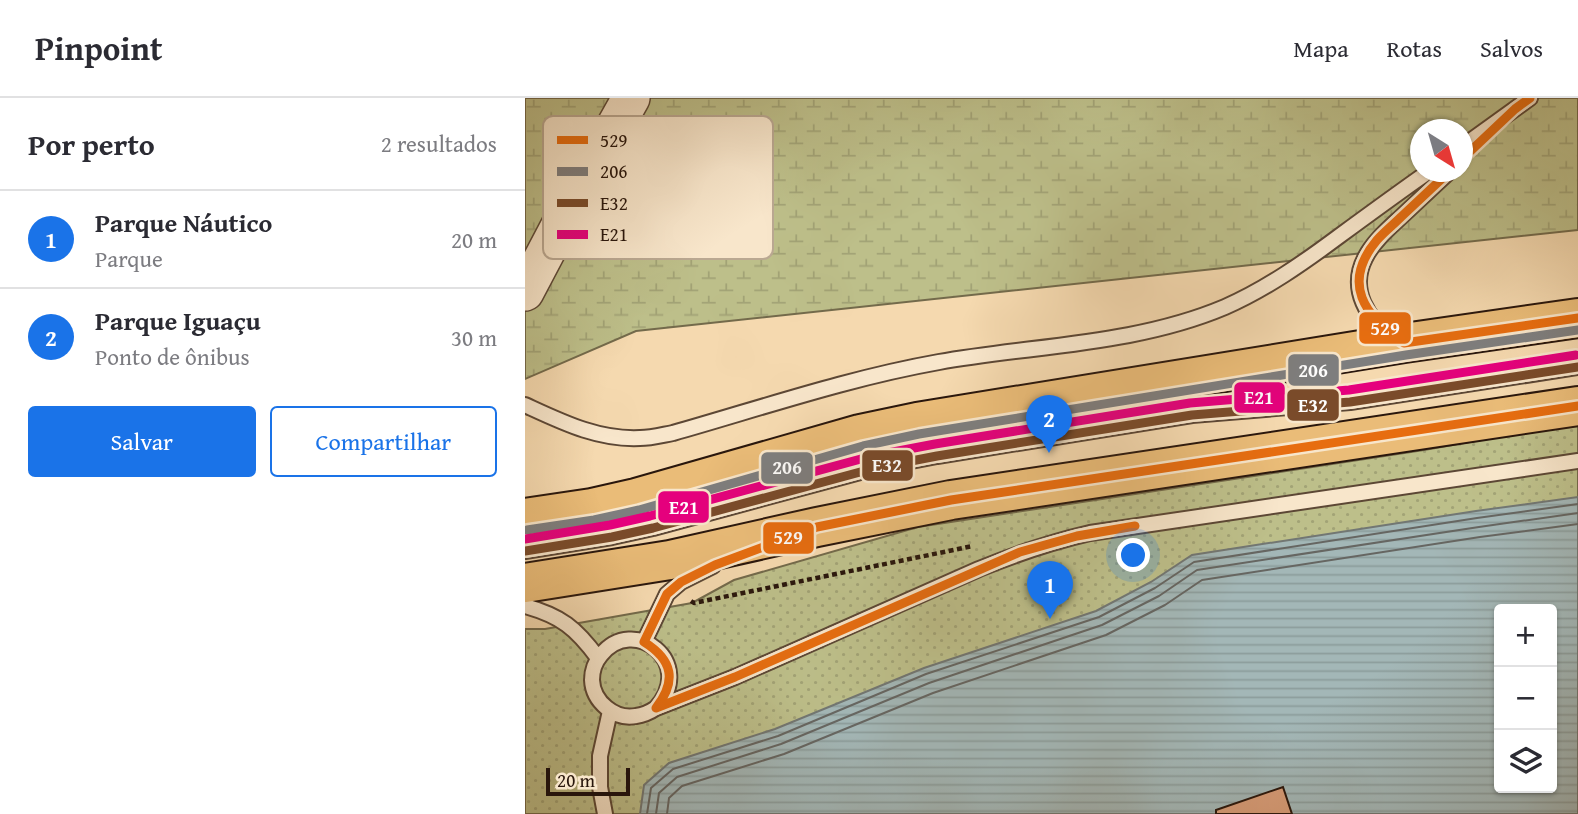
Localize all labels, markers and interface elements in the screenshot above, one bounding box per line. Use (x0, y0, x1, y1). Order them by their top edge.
text: Pinpoint (35, 24, 162, 72)
text: Mapa (1293, 31, 1349, 66)
text: Rotas (1387, 31, 1442, 66)
text: Salvos (1480, 31, 1543, 66)
legend (543, 116, 773, 259)
north arrow (1410, 119, 1473, 182)
text: Por perto (28, 122, 155, 166)
text: 529 (600, 126, 627, 154)
text: 2 resultados (381, 127, 497, 160)
text: 206 (600, 157, 627, 185)
text: E32 (600, 189, 628, 217)
text: Parque Náutico (95, 203, 272, 242)
text: E21 (600, 220, 628, 248)
text: 1 (45, 223, 57, 256)
text: 20 m (451, 223, 497, 256)
text: Parque (95, 242, 163, 275)
text: Parque Iguaçu (95, 301, 261, 340)
line badge: 529 (1358, 311, 1412, 345)
text: 529 (1370, 314, 1400, 342)
text: 2 (45, 321, 57, 354)
text: 30 m (451, 321, 497, 354)
text: Ponto de ônibus (95, 340, 250, 373)
line badge: 206 (1287, 353, 1340, 387)
text: 206 (1298, 356, 1328, 384)
line badge: E21 (1233, 381, 1286, 414)
text: E21 (1244, 383, 1274, 411)
line badge: E32 (1286, 388, 1340, 422)
text: E32 (1298, 391, 1328, 419)
pin: 2 (1026, 395, 1072, 453)
button: Salvar (28, 406, 256, 477)
button: Compartilhar (270, 406, 497, 477)
line badge: E32 (861, 449, 914, 482)
line badge: 206 (760, 451, 814, 485)
text: E32 (872, 451, 902, 479)
text: 206 (772, 453, 802, 481)
line badge: E21 (657, 490, 710, 524)
text: E21 (669, 493, 699, 521)
line badge: 529 (762, 521, 815, 555)
text: 529 (773, 523, 803, 551)
your location (1116, 538, 1150, 572)
pin: 1 (1027, 561, 1073, 619)
map controls (1494, 604, 1557, 793)
button: + (1494, 604, 1557, 667)
button: − (1494, 667, 1557, 730)
button: layers (1494, 730, 1557, 793)
scale bar (546, 765, 630, 797)
text: 20 m (557, 766, 595, 794)

